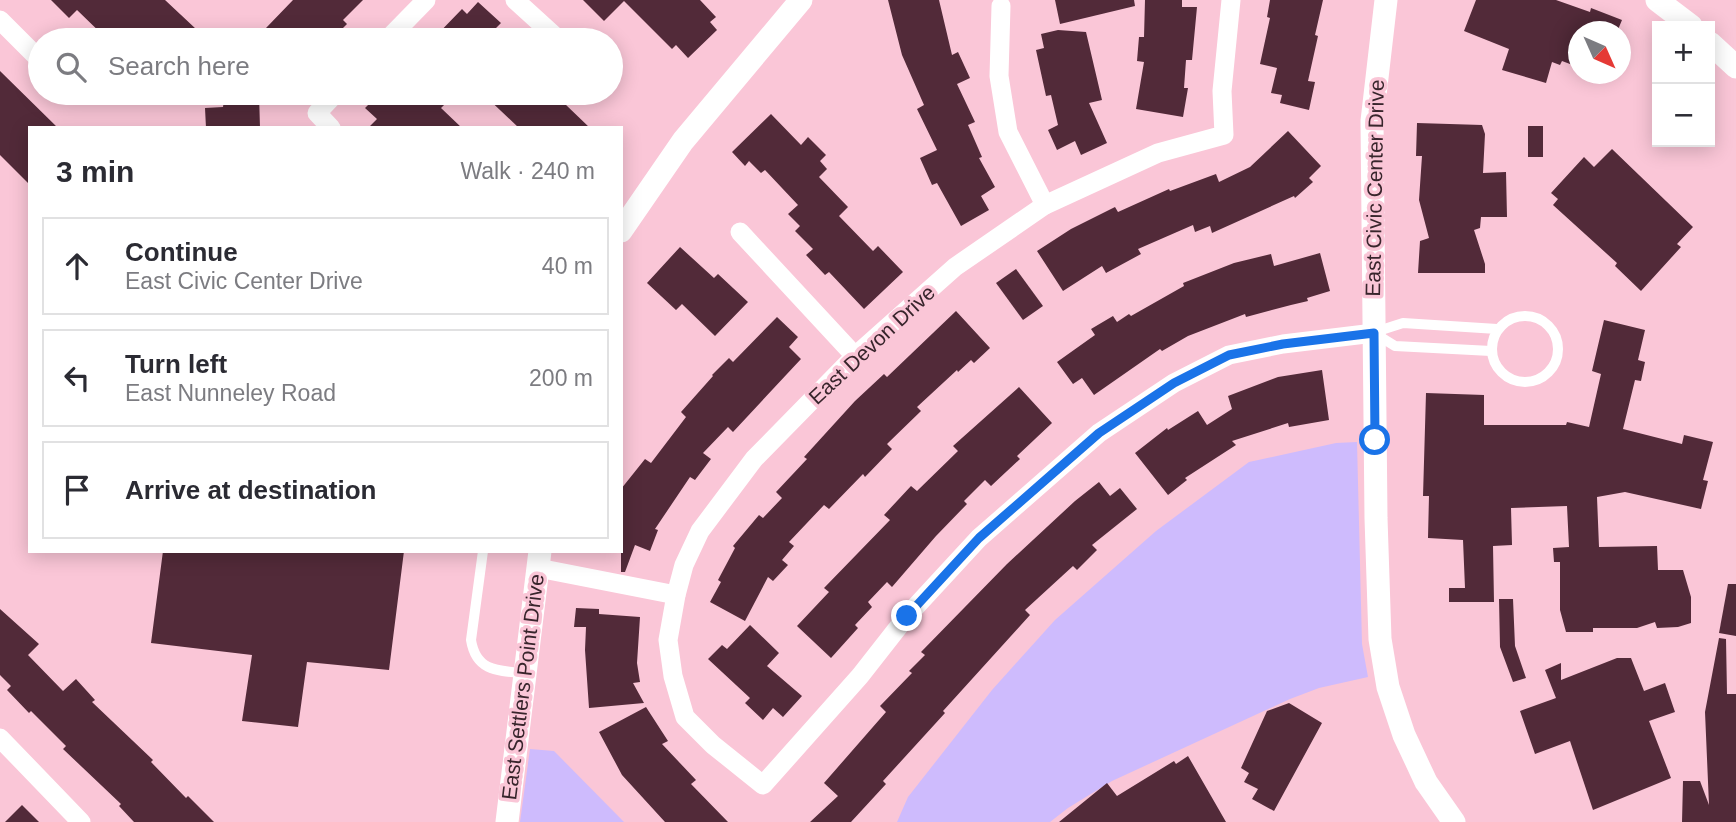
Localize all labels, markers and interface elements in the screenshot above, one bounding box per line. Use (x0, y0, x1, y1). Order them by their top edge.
north arrow (1568, 21, 1631, 84)
map controls (1652, 21, 1715, 147)
button: + (1652, 21, 1715, 84)
search box (28, 28, 623, 105)
icon: search (52, 48, 90, 86)
text: Search here (108, 51, 250, 81)
street label: East Civic Center Drive (1361, 79, 1388, 297)
button: − (1652, 84, 1715, 147)
text: 3 min (56, 155, 134, 188)
text: Walk · 240 m (460, 158, 595, 184)
text: Continue (125, 237, 238, 267)
icon: ahead (58, 247, 96, 285)
text: 40 m (542, 253, 593, 279)
text: East Civic Center Drive (125, 268, 363, 294)
street label: East Devon Drive (804, 281, 939, 409)
text: Turn left (125, 349, 227, 379)
icon: left (58, 359, 96, 397)
text: 200 m (529, 365, 593, 391)
text: East Nunneley Road (125, 380, 336, 406)
route start (1359, 424, 1390, 455)
icon: arrive (58, 471, 96, 509)
text: Arrive at destination (125, 475, 376, 505)
street label: East Settlers Point Drive (497, 573, 548, 801)
route end (891, 600, 922, 631)

